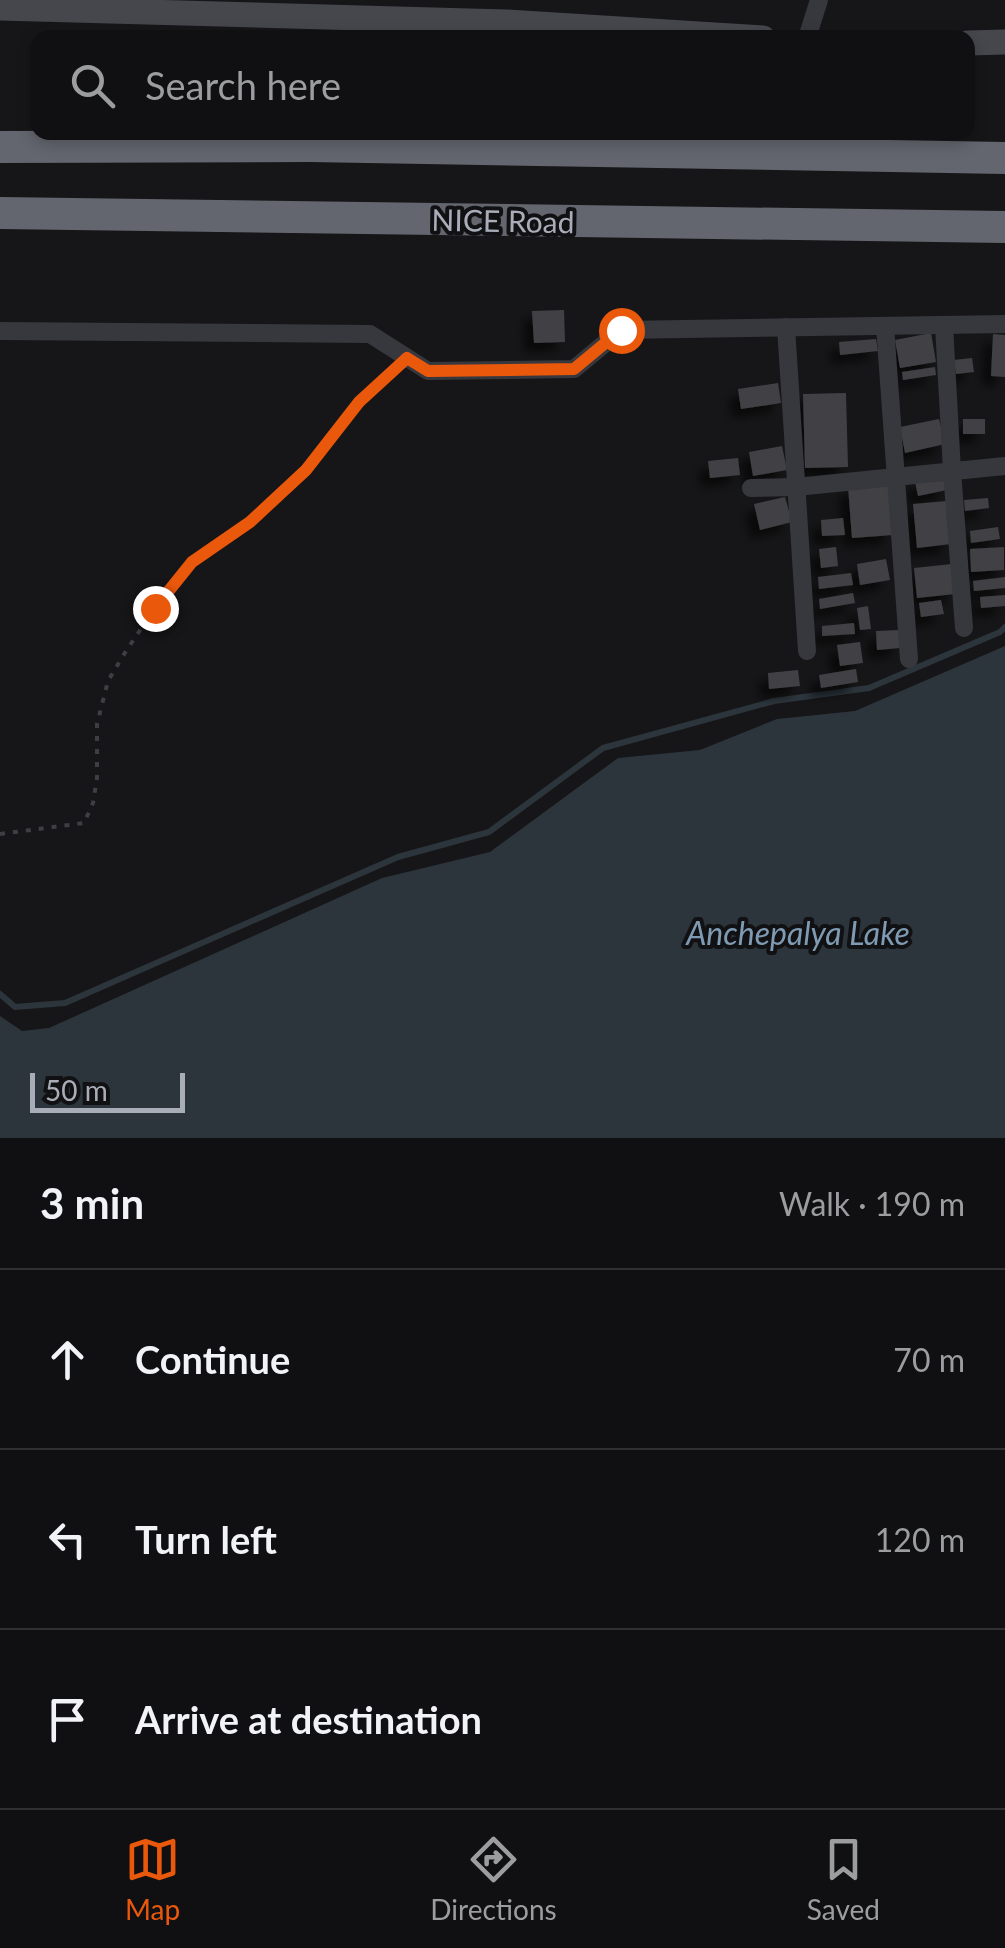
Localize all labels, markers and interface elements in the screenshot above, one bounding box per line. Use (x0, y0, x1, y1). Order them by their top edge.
search box (30, 30, 975, 140)
icon: search (65, 58, 120, 113)
text: Search here (145, 62, 341, 108)
street label: NICE Road (431, 201, 575, 239)
route start (599, 308, 645, 354)
route end (133, 586, 179, 632)
water label: Anchepalya Lake (684, 913, 910, 952)
scale bar (30, 1068, 185, 1112)
text: 50 m (45, 1073, 108, 1107)
text: 3 min (40, 1178, 144, 1228)
text: Walk · 190 m (779, 1184, 965, 1223)
icon: ahead (40, 1332, 95, 1387)
text: Continue (135, 1336, 290, 1382)
text: 70 m (893, 1340, 965, 1379)
icon: left (40, 1512, 95, 1567)
text: Turn left (135, 1516, 277, 1562)
text: 120 m (875, 1520, 965, 1559)
icon: arrive (40, 1692, 95, 1747)
text: Arrive at destination (135, 1696, 482, 1742)
tab: Map (125, 1832, 180, 1926)
tab: Directions (430, 1832, 557, 1926)
tab: Saved (807, 1832, 880, 1926)

